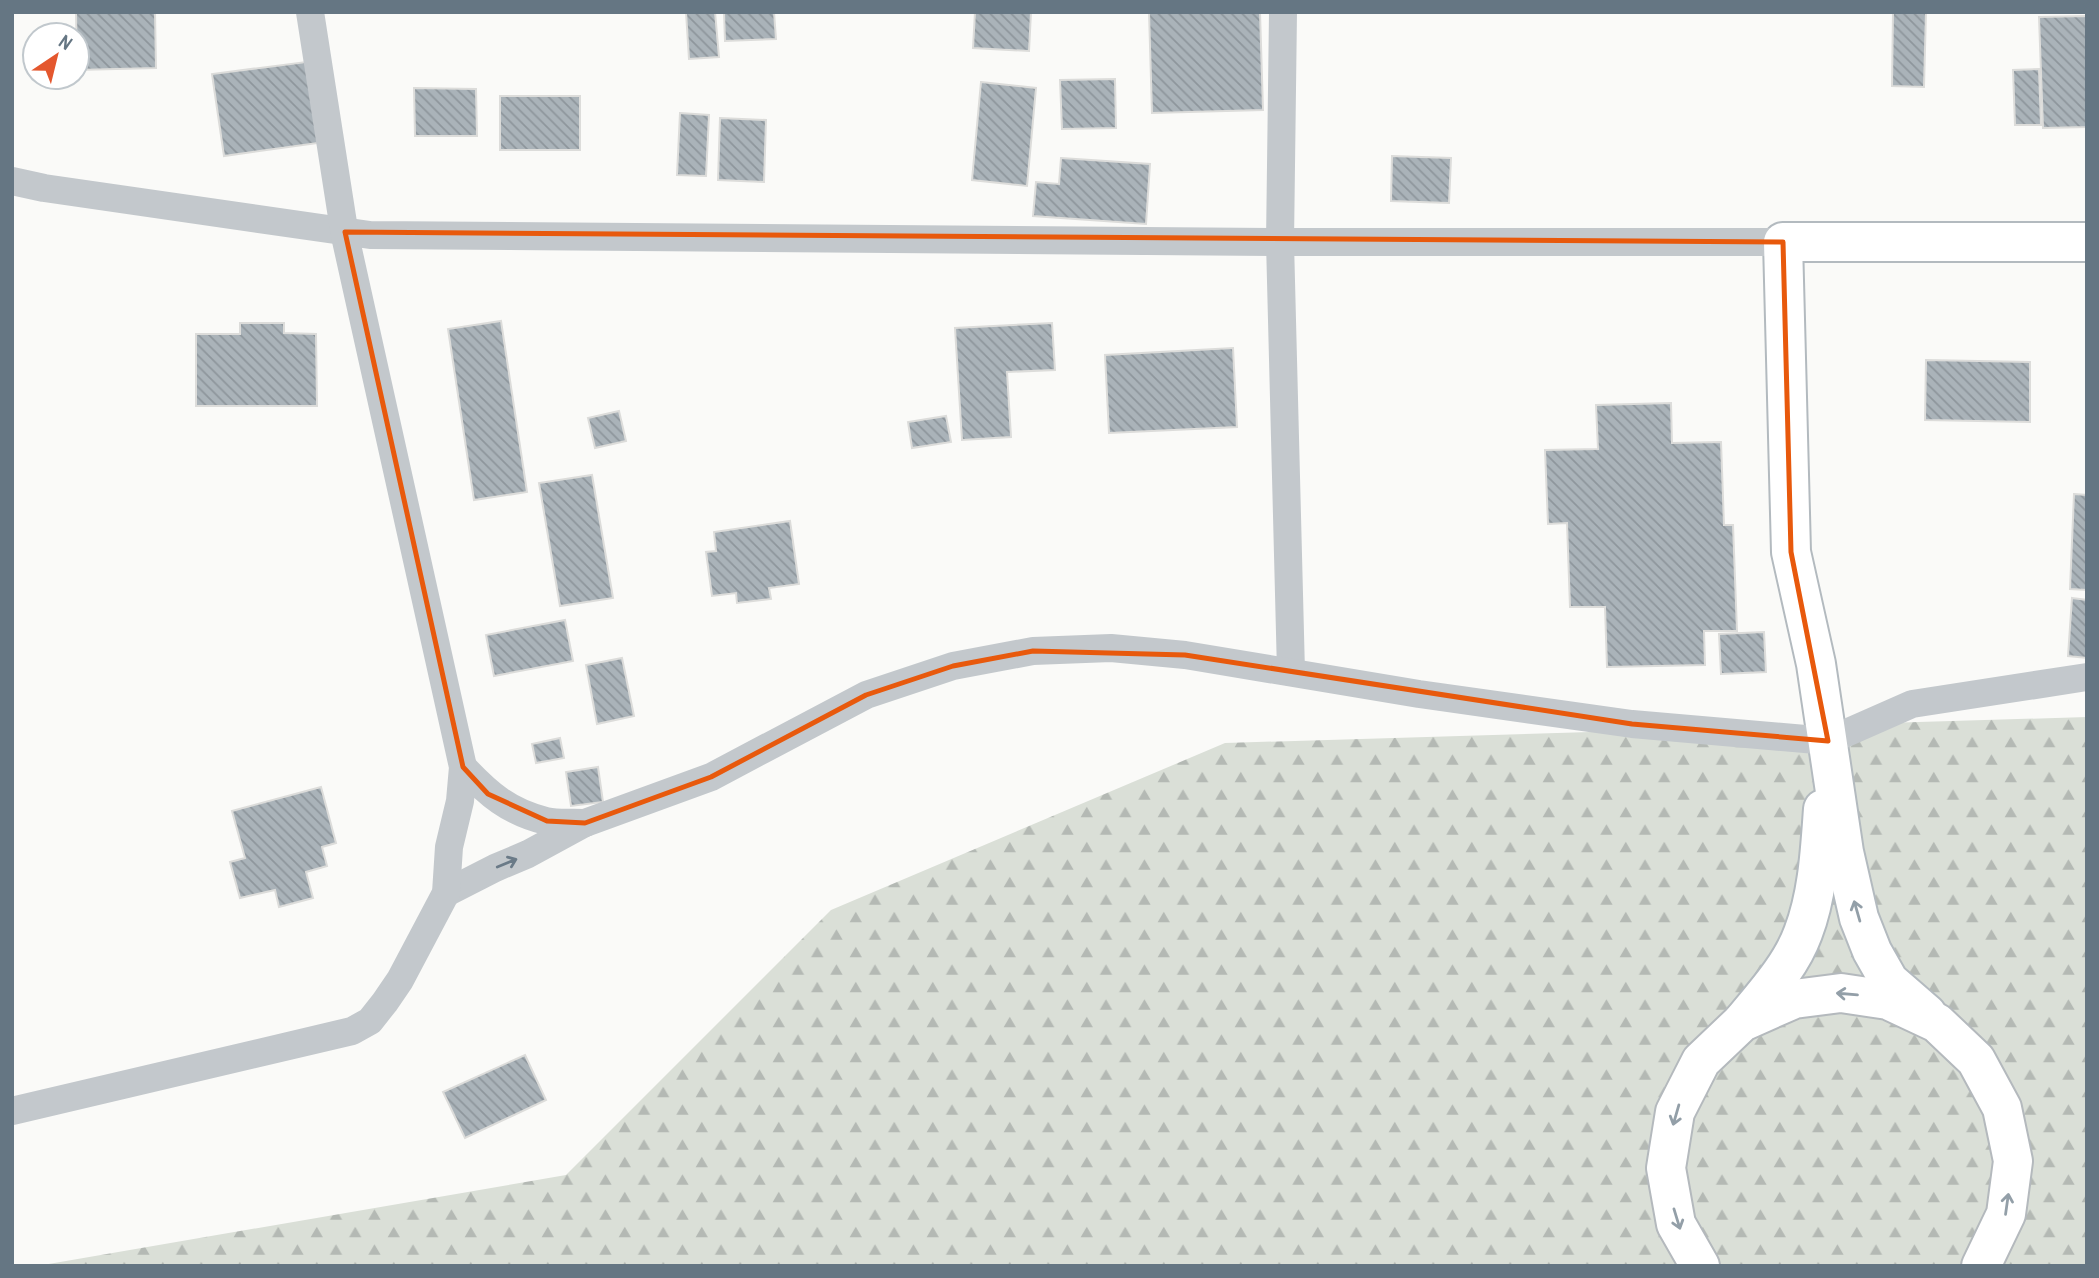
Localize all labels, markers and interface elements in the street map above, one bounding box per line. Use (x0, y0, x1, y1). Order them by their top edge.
north arrow (21, 21, 91, 91)
text: N (54, 28, 78, 56)
one-way arrow (495, 856, 517, 869)
one-way arrow (1850, 900, 1863, 922)
one-way arrow (1836, 987, 1859, 1000)
one-way arrow (1668, 1104, 1681, 1126)
one-way arrow (2001, 1193, 2014, 1216)
one-way arrow (1671, 1208, 1684, 1230)

